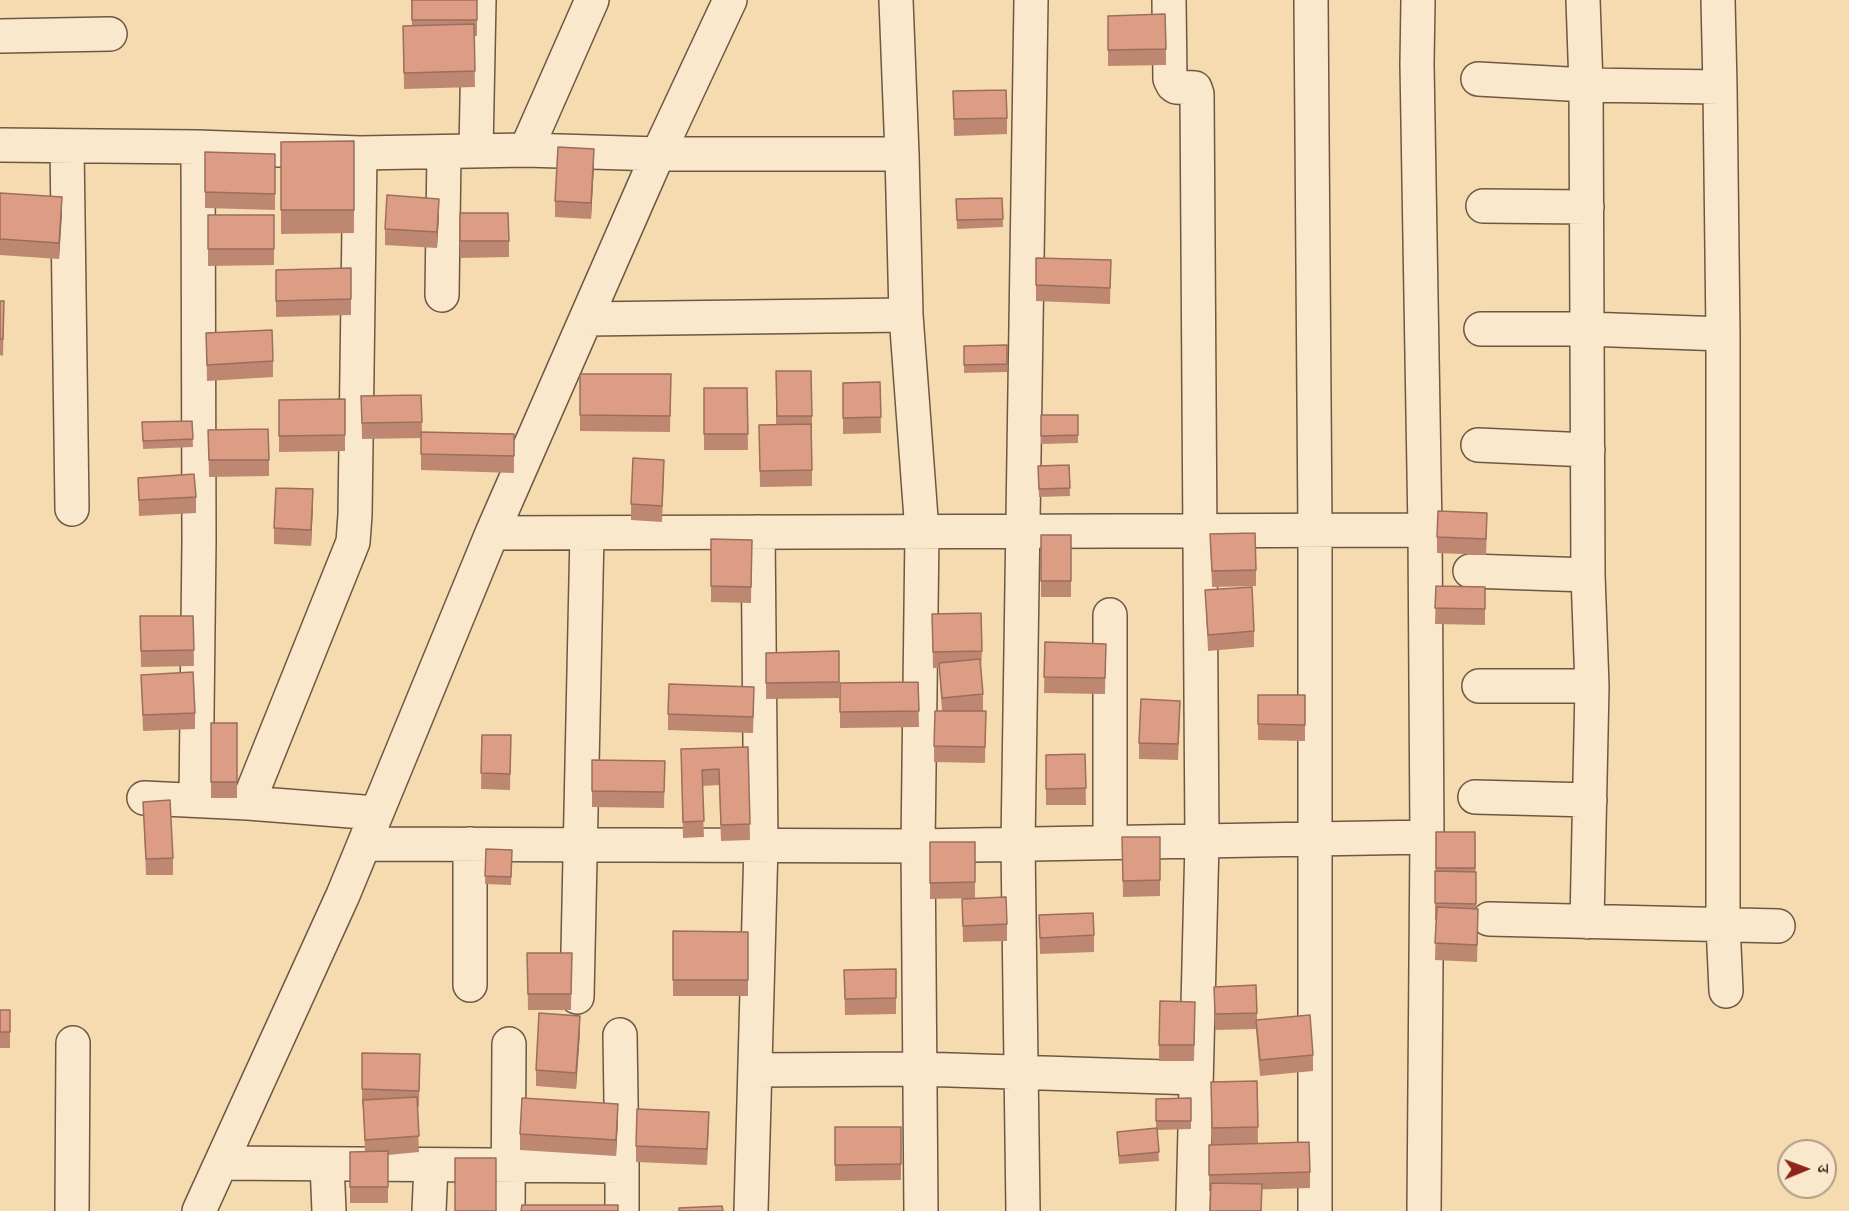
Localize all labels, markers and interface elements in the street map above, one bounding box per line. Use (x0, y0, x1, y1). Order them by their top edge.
north arrow (1777, 1139, 1837, 1199)
text: उ (1813, 1164, 1833, 1173)

